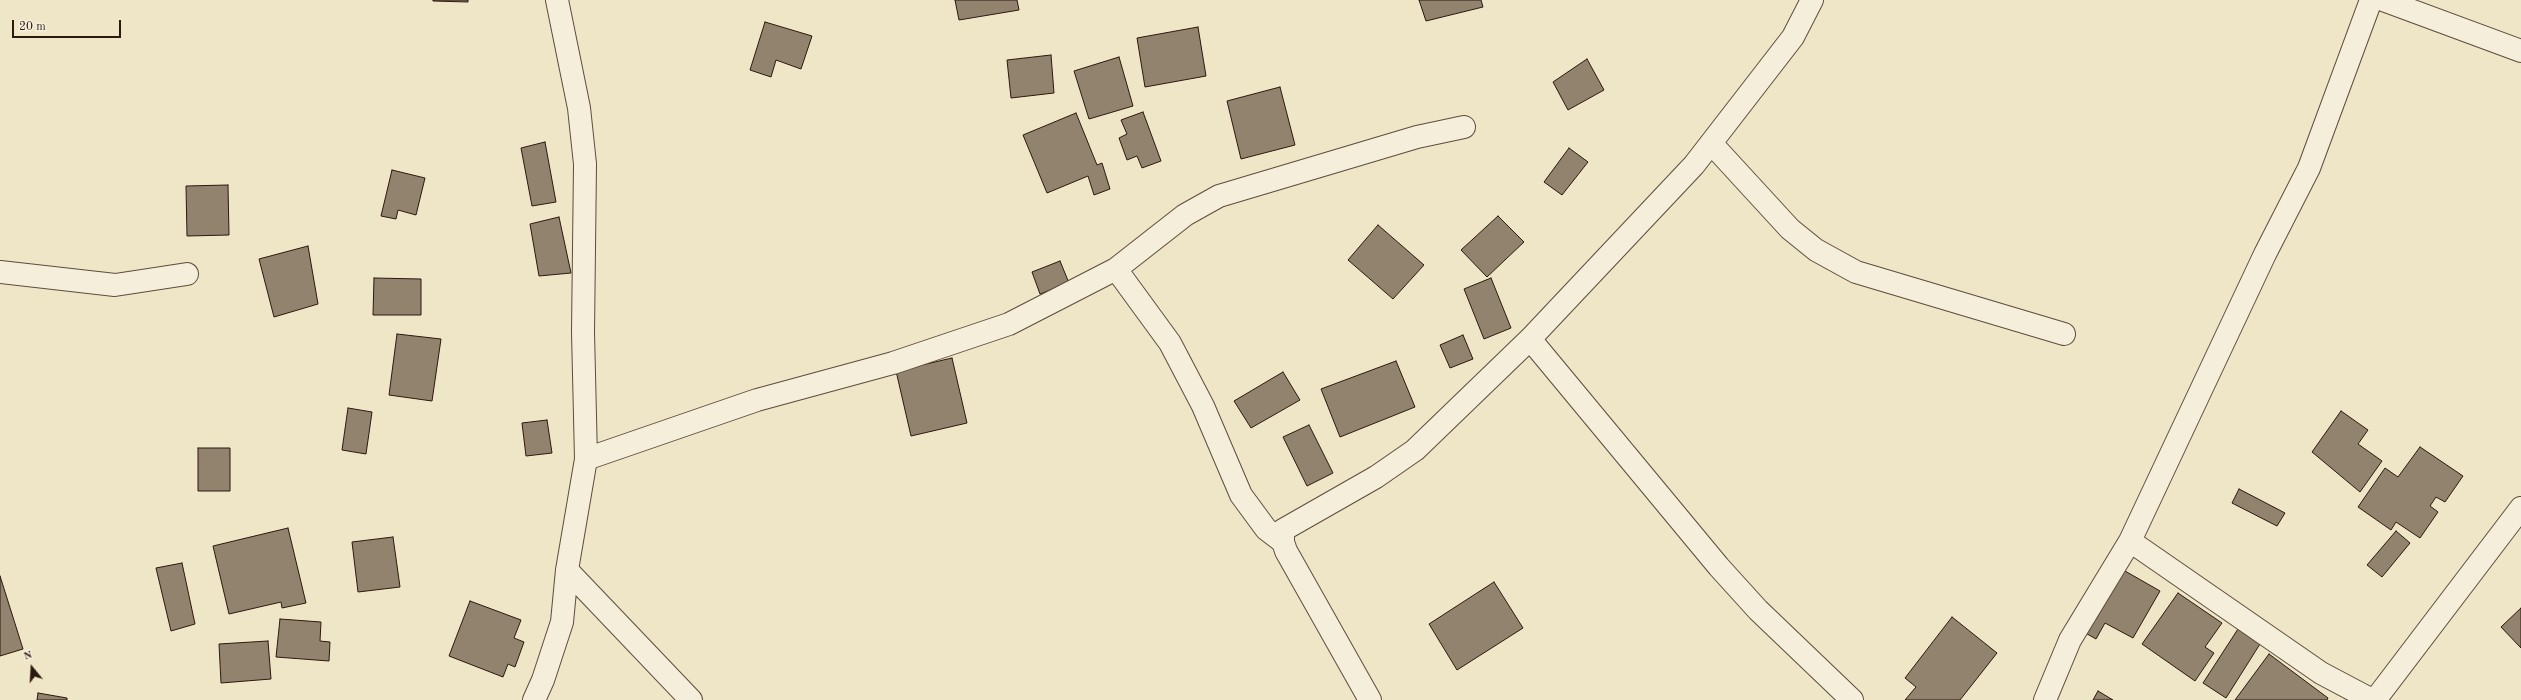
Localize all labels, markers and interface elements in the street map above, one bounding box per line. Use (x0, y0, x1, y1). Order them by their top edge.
scale bar (14, 12, 123, 38)
text: 20 m (19, 21, 46, 33)
north arrow (12, 648, 52, 688)
text: N (22, 650, 34, 663)

